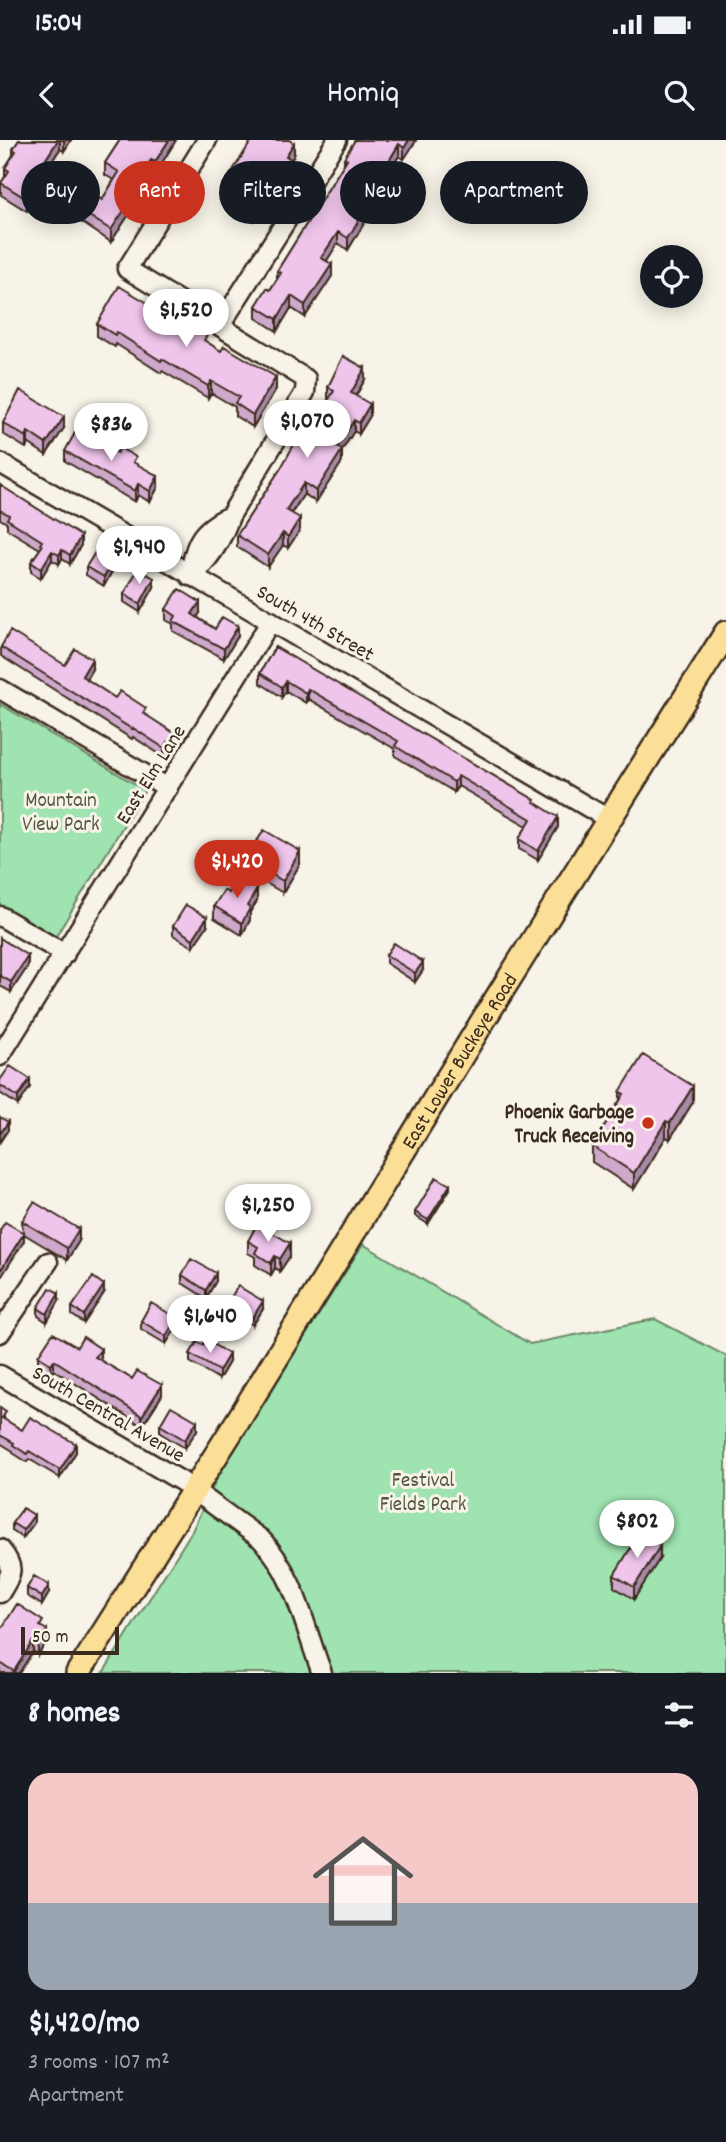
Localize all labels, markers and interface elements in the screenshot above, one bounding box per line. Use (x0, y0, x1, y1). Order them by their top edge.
text: 15:04 (35, 6, 82, 43)
text: Homiq (327, 72, 399, 118)
icon: back (28, 76, 66, 114)
icon: search (660, 76, 698, 114)
chip: Buy (21, 161, 100, 224)
chip: Rent (114, 161, 205, 224)
chip: Filters (219, 161, 326, 224)
chip: New (340, 161, 426, 224)
chip: Apartment (440, 161, 588, 224)
map controls (640, 245, 703, 308)
button: locate (640, 245, 703, 308)
pin: $1,520 (129, 290, 243, 349)
text: $1,520 (159, 295, 213, 328)
pin: $1,070 (250, 400, 364, 460)
pin: $836 (70, 404, 152, 463)
text: $1,070 (280, 406, 334, 439)
text: $836 (90, 409, 132, 442)
pin: $1,940 (82, 526, 196, 586)
text: $1,940 (112, 532, 166, 565)
street label: South 4th Street (250, 579, 379, 671)
street label: East Elm Lane (110, 720, 195, 831)
park label: Mountain View Park (22, 787, 100, 841)
pin: $1,420 (180, 840, 294, 900)
text: $1,420 (210, 846, 264, 879)
street label: East Lower Buckeye Road (396, 969, 527, 1156)
place label: Phoenix Garbage Truck Receiving (504, 1099, 634, 1153)
marker: Phoenix Garbage Truck Receiving (640, 1115, 656, 1131)
pin: $1,250 (211, 1184, 325, 1244)
text: $1,250 (241, 1190, 295, 1223)
pin: $1,640 (153, 1296, 267, 1355)
text: $1,640 (183, 1301, 237, 1334)
street label: South Central Avenue (26, 1360, 189, 1472)
park label: Festival Fields Park (380, 1467, 466, 1521)
pin: $802 (596, 1500, 678, 1560)
text: $802 (615, 1506, 659, 1539)
scale bar (21, 1624, 119, 1656)
text: 50 m (32, 1625, 69, 1652)
text: 8 homes (28, 1694, 120, 1737)
icon: filters (660, 1696, 698, 1734)
icon: home (300, 1818, 426, 1944)
text: $1,420/mo (28, 2004, 140, 2047)
text: 3 rooms · 107 m² (28, 2047, 170, 2080)
text: Apartment (28, 2080, 124, 2113)

